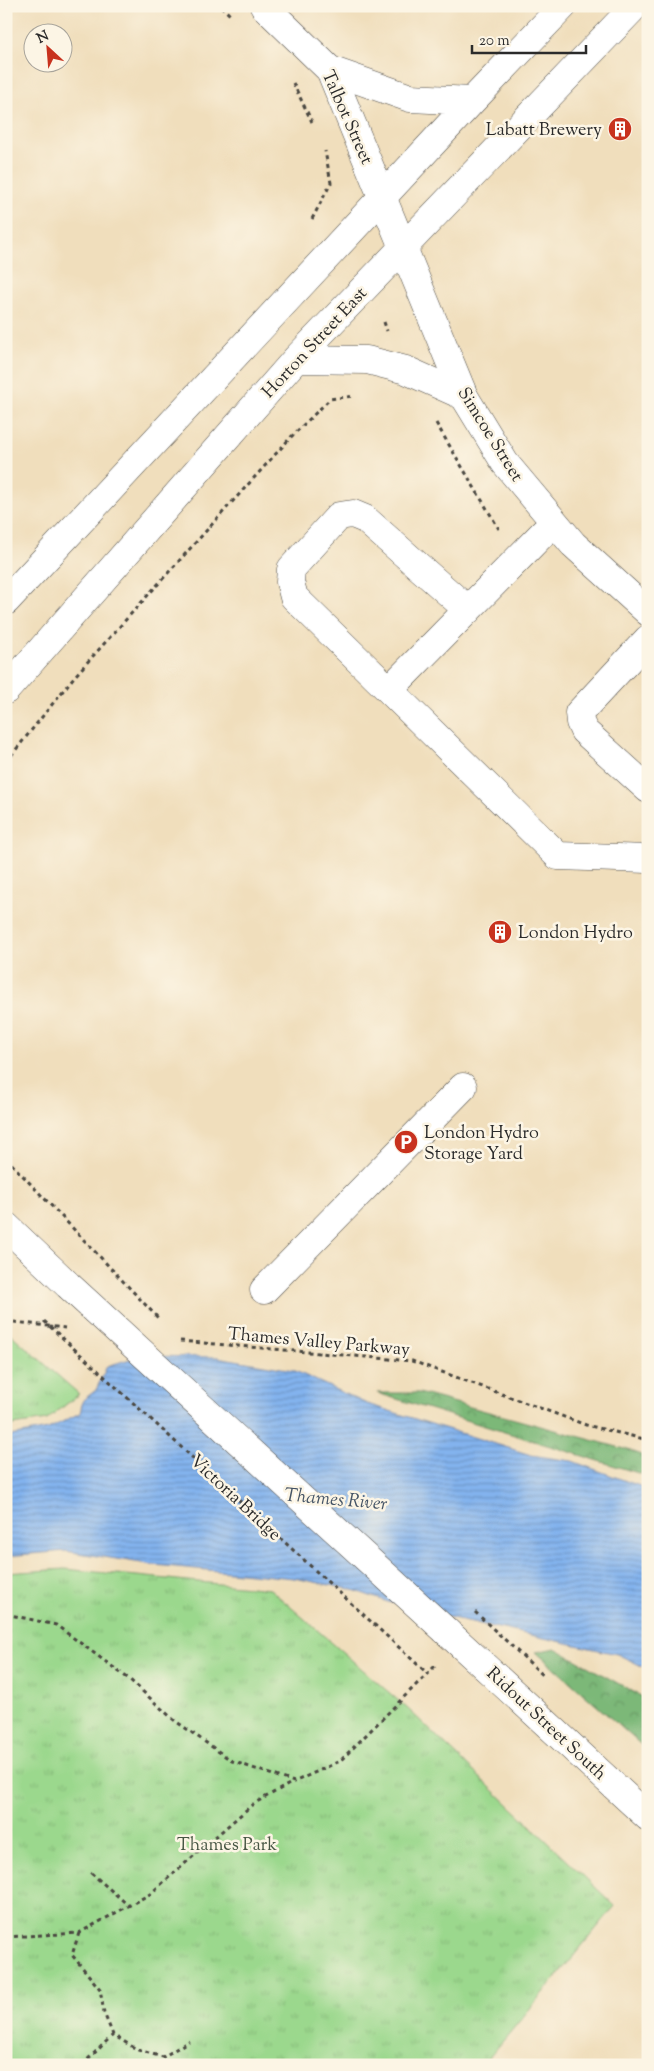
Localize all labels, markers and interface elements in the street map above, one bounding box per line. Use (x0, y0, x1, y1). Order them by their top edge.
north arrow (22, 22, 72, 72)
scale bar (472, 22, 585, 54)
text: N (34, 27, 53, 50)
text: 20 m (479, 31, 510, 52)
street label: Talbot Street (314, 67, 379, 169)
building icon: Labatt Brewery (607, 116, 633, 142)
place label: Labatt Brewery (486, 118, 602, 144)
street label: Horton Street East (257, 282, 374, 405)
street label: Simcoe Street (450, 383, 529, 487)
building icon: London Hydro (487, 919, 513, 945)
place label: London Hydro (518, 921, 633, 947)
place label: London Hydro Storage Yard (424, 1121, 539, 1168)
parking icon: London Hydro Storage Yard (393, 1129, 419, 1155)
street label: Thames Valley Parkway (227, 1322, 411, 1364)
street label: Victoria Bridge (183, 1449, 286, 1548)
water label: Thames River (283, 1483, 389, 1518)
street label: Ridout Street South (480, 1662, 612, 1787)
park label: Thames Park (177, 1833, 277, 1859)

